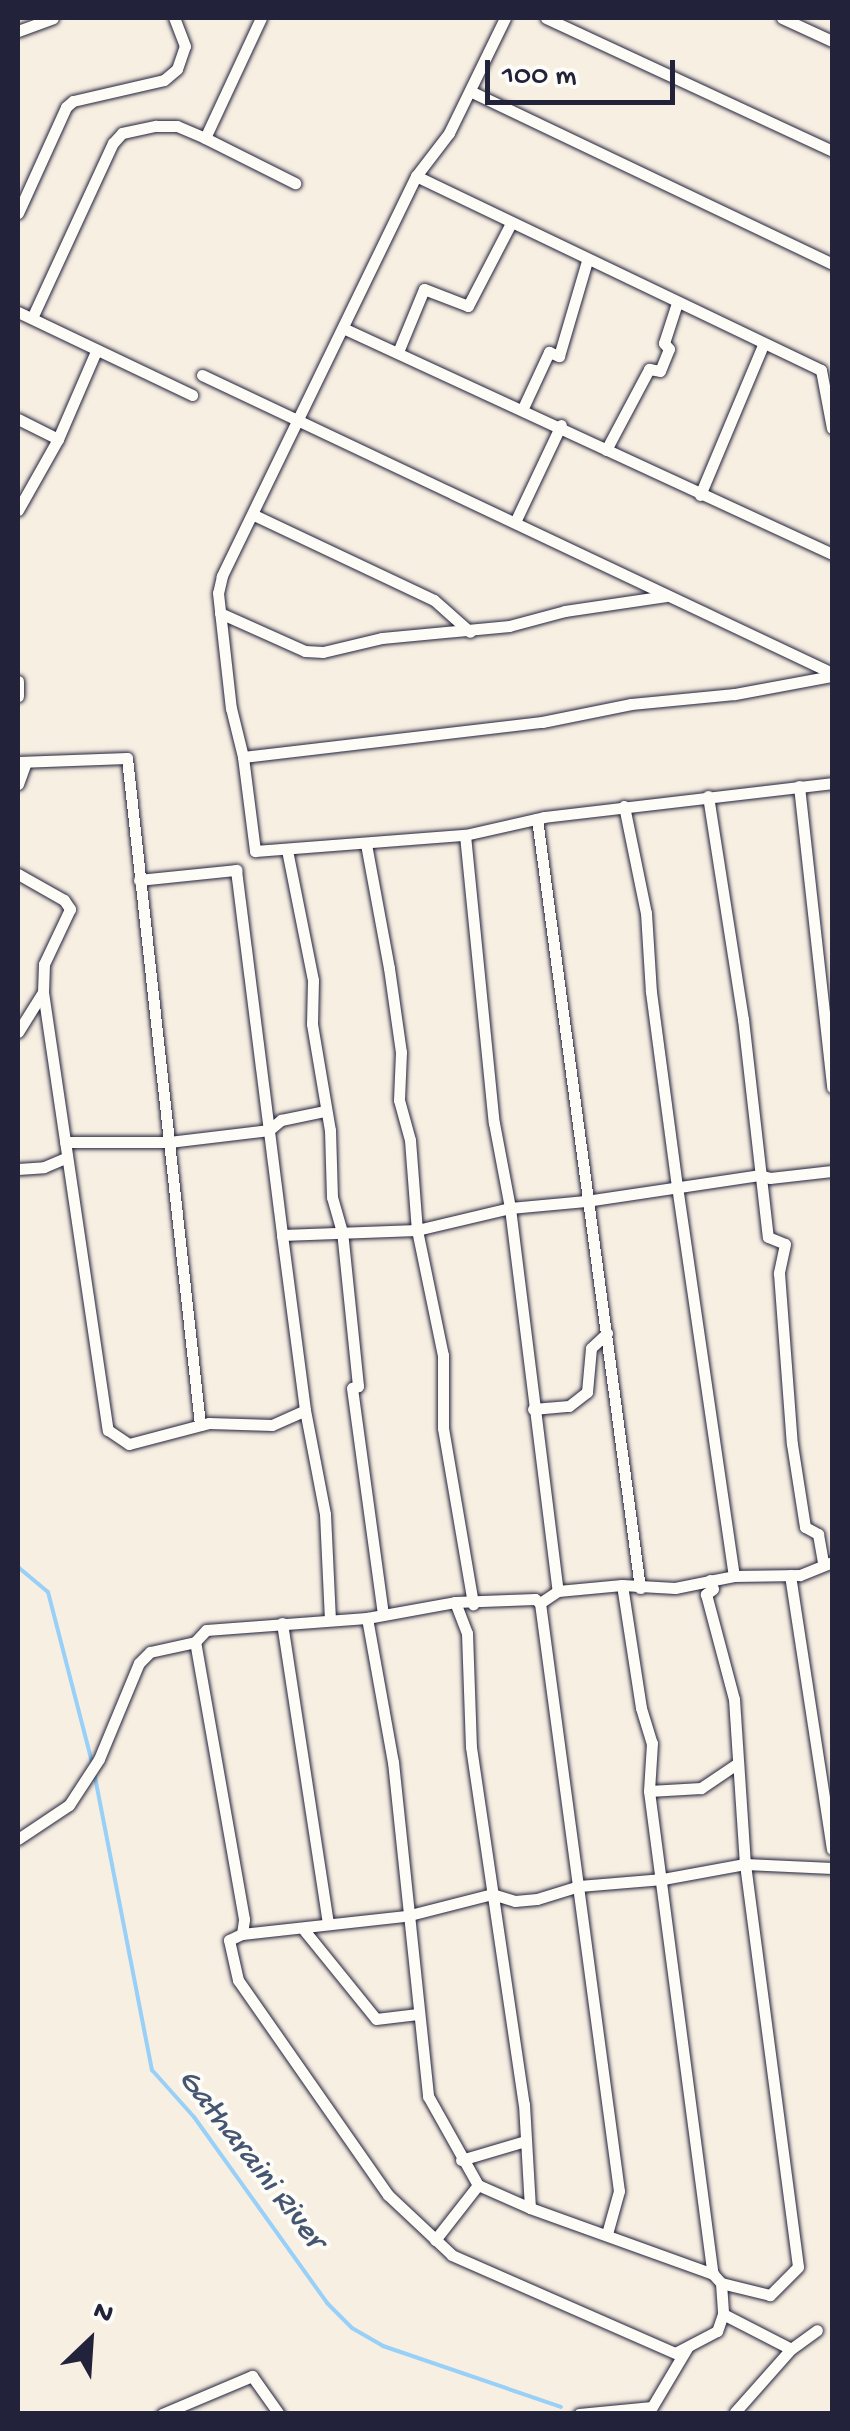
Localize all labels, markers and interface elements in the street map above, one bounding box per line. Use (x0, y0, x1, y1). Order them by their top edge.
scale bar (490, 40, 680, 102)
text: 100 m (502, 60, 577, 95)
water label: Gatharaini River (168, 2063, 332, 2257)
north arrow (40, 2291, 140, 2391)
text: N (88, 2295, 118, 2332)

